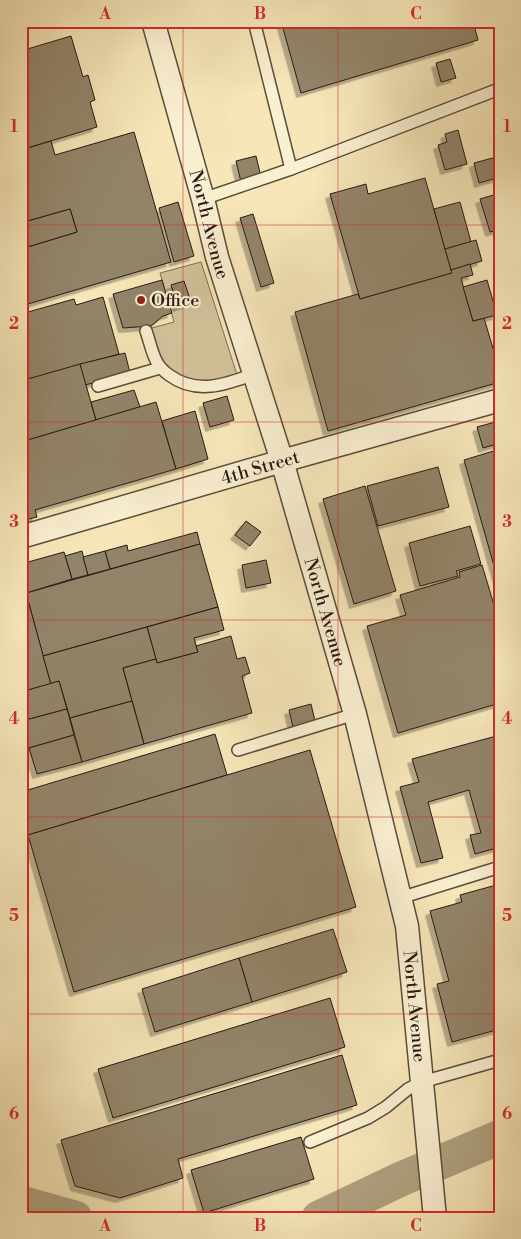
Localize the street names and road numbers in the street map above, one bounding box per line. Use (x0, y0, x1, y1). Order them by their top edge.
street label: North Avenue (184, 167, 235, 282)
street label: 4th Street (218, 445, 303, 490)
street label: North Avenue (299, 555, 352, 669)
street label: North Avenue (398, 950, 431, 1063)

